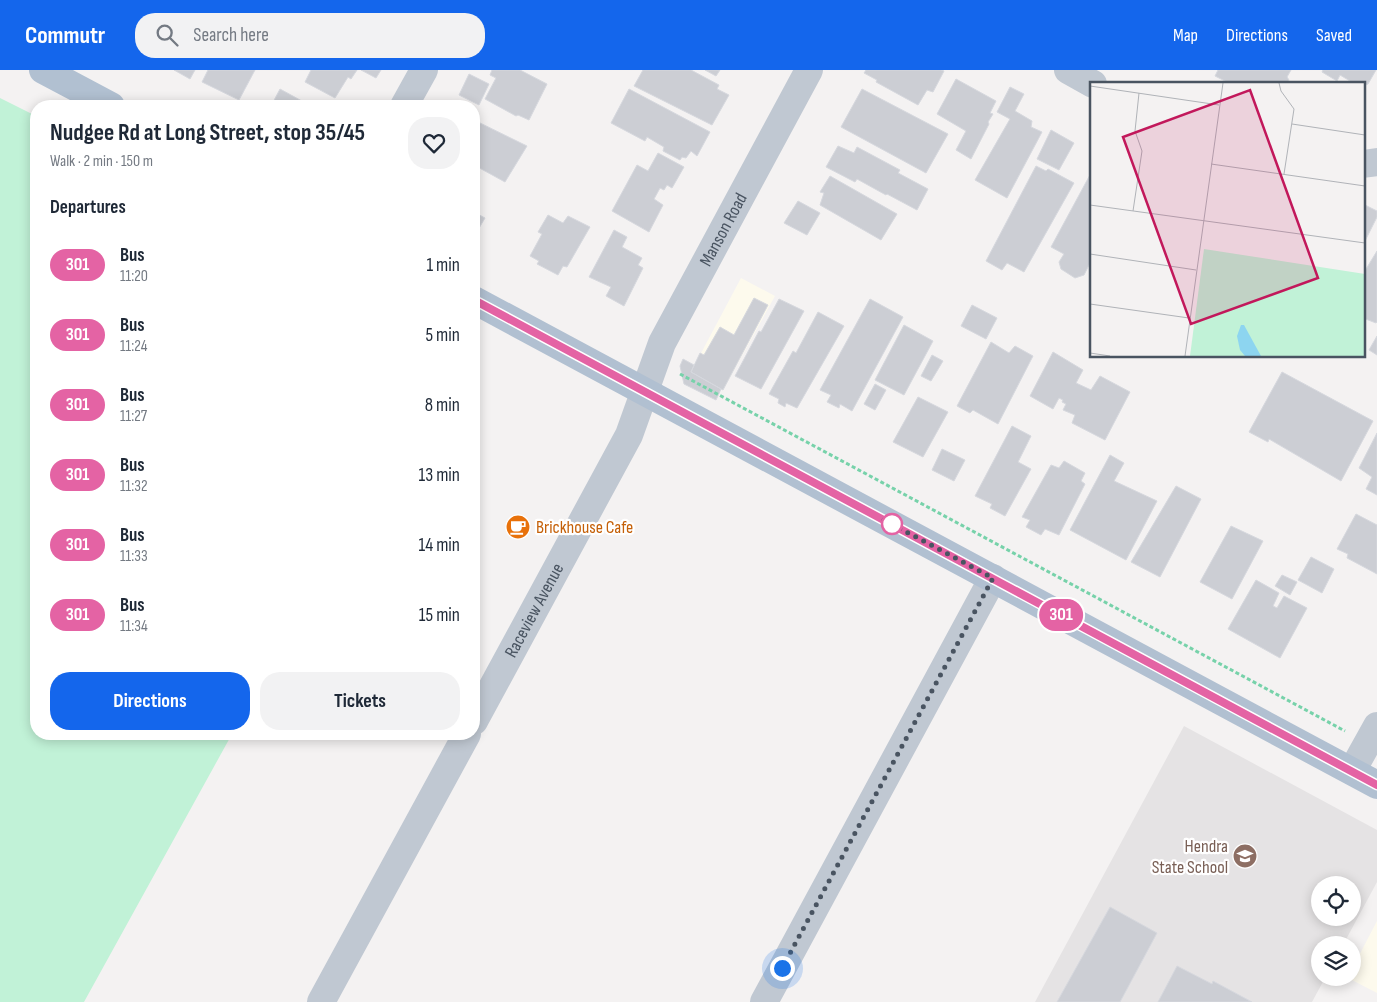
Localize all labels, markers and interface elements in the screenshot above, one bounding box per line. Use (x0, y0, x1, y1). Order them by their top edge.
search box (135, 13, 485, 58)
text: Commutr (25, 21, 105, 50)
icon: search (153, 21, 181, 49)
text: Search here (193, 24, 269, 47)
text: Map (1173, 25, 1198, 46)
text: Directions (1226, 25, 1288, 46)
text: Saved (1316, 25, 1352, 46)
inset map (1090, 82, 1364, 358)
button: heart (408, 117, 460, 169)
text: Nudgee Rd at Long Street, stop 35/45 (50, 118, 365, 147)
text: Walk · 2 min · 150 m (50, 152, 153, 171)
street label: Manson Road (695, 190, 752, 270)
text: Departures (50, 196, 126, 219)
text: Bus (120, 244, 145, 267)
text: 301 (66, 254, 89, 275)
text: 1 min (426, 254, 460, 277)
text: 11:20 (120, 267, 148, 286)
text: Bus (120, 314, 145, 337)
text: 301 (66, 324, 89, 345)
text: 5 min (425, 324, 460, 347)
text: 11:24 (120, 337, 147, 356)
text: Bus (120, 384, 145, 407)
text: 301 (66, 394, 89, 415)
text: 8 min (425, 394, 460, 417)
text: 11:27 (120, 407, 147, 426)
text: Bus (120, 454, 145, 477)
text: 301 (66, 464, 89, 485)
text: 13 min (419, 464, 460, 487)
text: 11:32 (120, 477, 148, 496)
unlabelled marker (881, 513, 903, 535)
cafe icon: Brickhouse Cafe (505, 514, 531, 540)
place label: Brickhouse Cafe (536, 517, 633, 538)
text: Bus (120, 524, 145, 547)
text: 301 (66, 534, 89, 555)
text: 14 min (419, 534, 460, 557)
text: 11:33 (120, 547, 148, 566)
street label: Raceview Avenue (500, 560, 568, 661)
text: Bus (120, 594, 145, 617)
line badge: 301 (1032, 599, 1090, 631)
text: 301 (66, 604, 89, 625)
text: 15 min (419, 604, 460, 627)
text: 301 (1049, 604, 1073, 625)
text: 11:34 (120, 617, 148, 636)
button: Directions (50, 672, 250, 730)
button: Tickets (260, 672, 460, 730)
place label: Hendra State School (1152, 836, 1228, 878)
school or university icon: Hendra State School (1232, 843, 1258, 869)
map controls (1311, 876, 1361, 986)
button: locate (1311, 876, 1361, 926)
button: layers (1311, 936, 1361, 986)
your location (770, 956, 795, 981)

